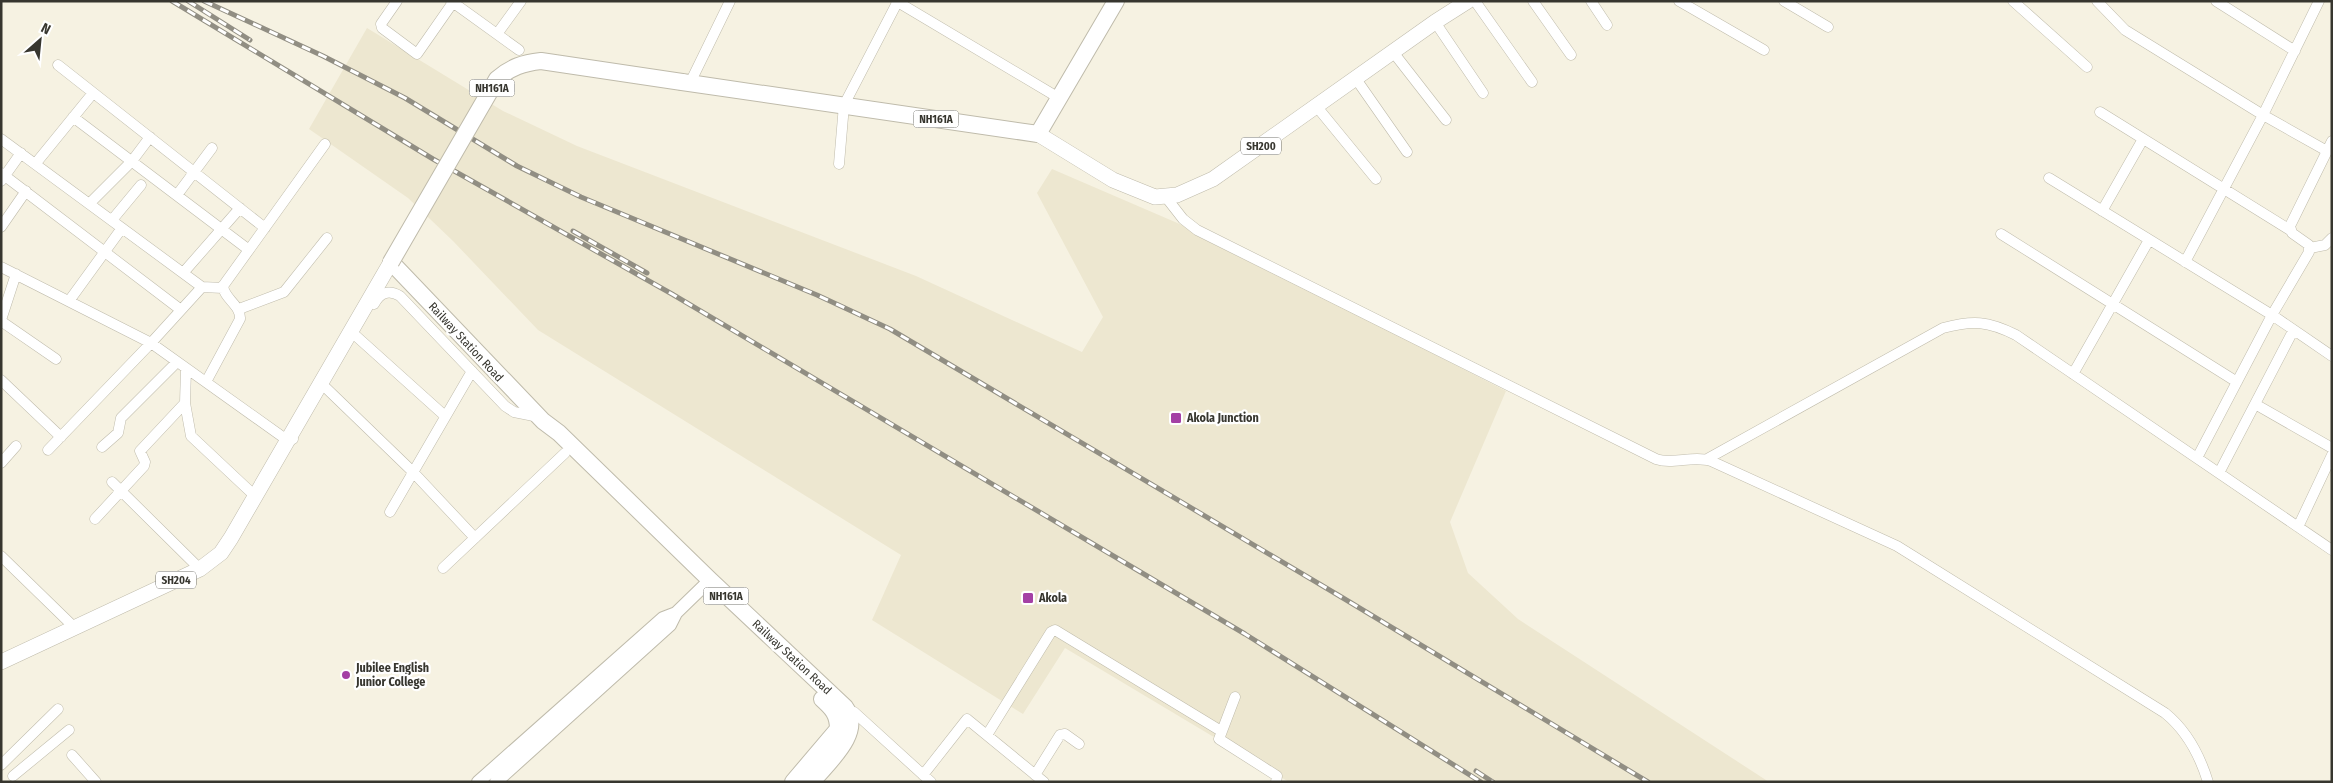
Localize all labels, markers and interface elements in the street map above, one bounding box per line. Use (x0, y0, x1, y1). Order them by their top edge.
north arrow (15, 15, 65, 65)
text: N (38, 19, 53, 38)
road number: NH161A (470, 80, 514, 96)
road number: NH161A (914, 110, 958, 128)
road number: SH200 (1241, 138, 1281, 154)
street label: Railway Station Road (426, 300, 506, 384)
marker: Akola Junction (1169, 411, 1183, 425)
place label: Akola Junction (1186, 411, 1259, 425)
road number: SH204 (156, 572, 196, 588)
road number: NH161A (704, 588, 748, 604)
marker: Akola (1021, 591, 1035, 605)
place label: Akola (1038, 591, 1067, 605)
street label: Railway Station Road (750, 617, 834, 697)
place label: Jubilee English Junior College (355, 661, 429, 689)
marker: Jubilee English Junior College (340, 669, 352, 681)

